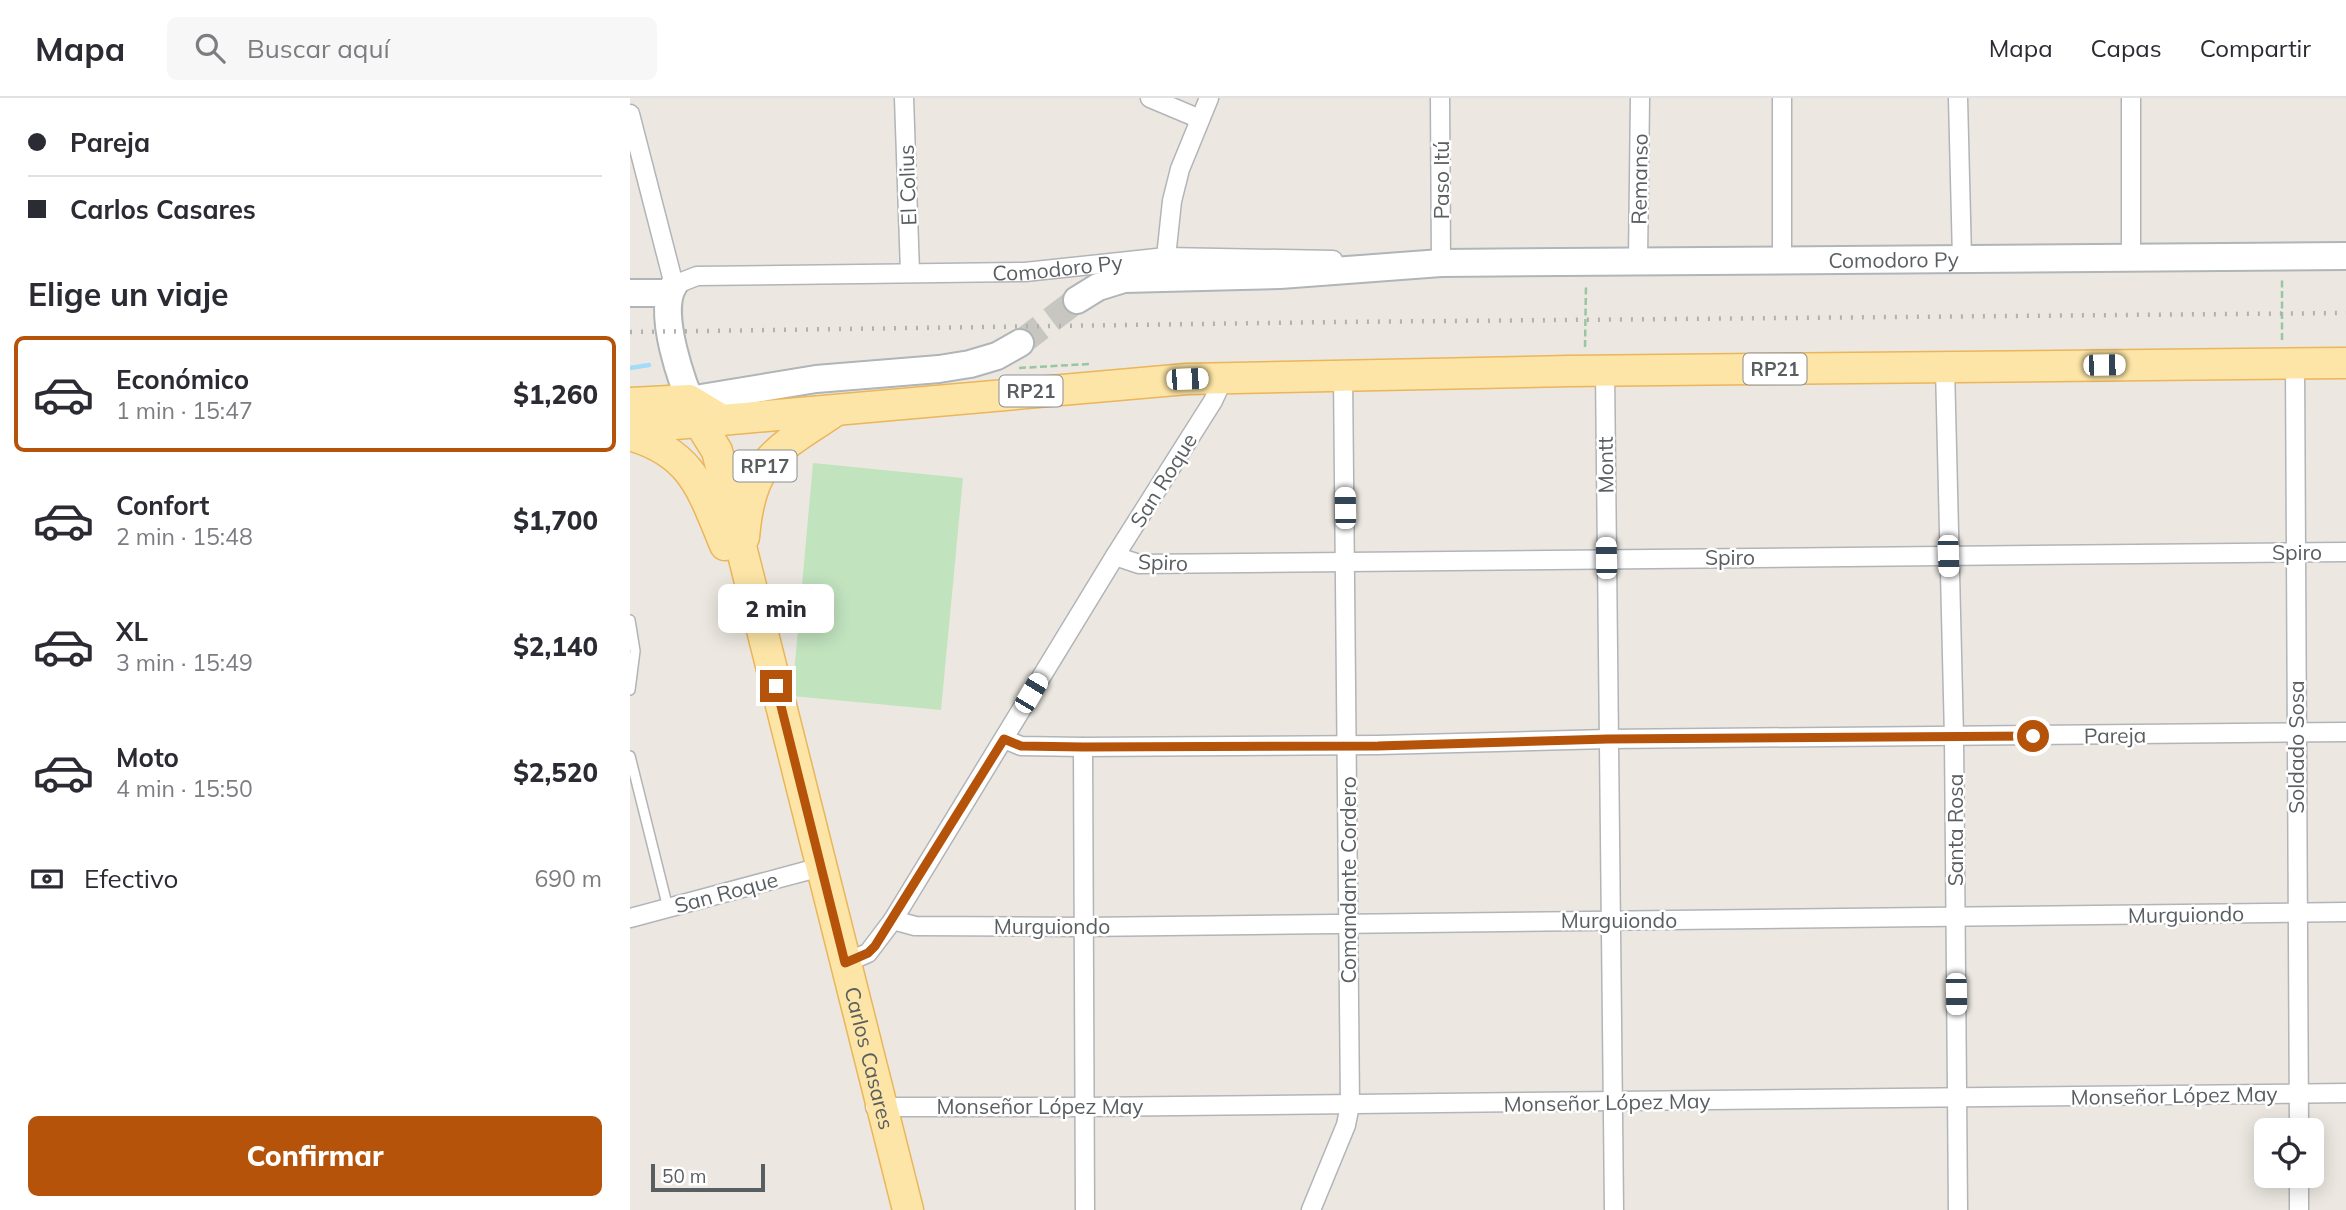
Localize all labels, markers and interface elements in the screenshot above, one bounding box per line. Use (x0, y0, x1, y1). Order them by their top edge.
search box (167, 17, 657, 80)
text: Mapa (35, 28, 125, 69)
icon: search (191, 29, 229, 67)
text: Buscar aquí (247, 32, 390, 65)
text: Mapa (1989, 33, 2053, 63)
text: Capas (2091, 33, 2162, 63)
text: Compartir (2200, 33, 2311, 63)
text: Pareja (70, 126, 150, 159)
street label: Remanso (1625, 133, 1653, 225)
street label: Paso Itú (1428, 141, 1454, 219)
street label: El Colius (893, 144, 921, 226)
text: Carlos Casares (70, 193, 256, 226)
street label: Comodoro Py (1828, 246, 1959, 273)
street label: Comodoro Py (992, 249, 1124, 286)
text: Elige un viaje (28, 274, 229, 314)
road number: RP21 (1744, 354, 1806, 384)
car (2083, 354, 2126, 376)
icon: car (32, 363, 95, 426)
text: Económico (116, 363, 249, 396)
car (1166, 368, 1209, 390)
road number: RP21 (1000, 376, 1062, 406)
text: $1,260 (513, 378, 598, 411)
text: 1 min · 15:47 (116, 396, 253, 425)
street label: San Roque (1124, 428, 1202, 532)
street label: Montt (1592, 436, 1618, 494)
road number: RP17 (734, 450, 796, 482)
car (1335, 487, 1356, 529)
icon: car (32, 489, 95, 552)
text: Confort (116, 489, 209, 522)
text: $1,700 (513, 504, 598, 537)
text: 2 min · 15:48 (116, 522, 253, 551)
car (1937, 535, 1960, 577)
car (1596, 537, 1617, 579)
street label: Spiro (2272, 539, 2322, 565)
street label: Spiro (1705, 544, 1755, 570)
street label: Spiro (1137, 548, 1189, 576)
callout: 2 min (718, 584, 834, 634)
text: 2 min (745, 594, 807, 623)
icon: car (32, 615, 95, 678)
text: XL (116, 615, 148, 648)
text: $2,140 (513, 630, 598, 663)
text: 3 min · 15:49 (116, 648, 253, 677)
route end (760, 670, 792, 702)
car (1012, 670, 1051, 716)
street label: Soldado Sosa (2283, 680, 2309, 814)
route start (2017, 720, 2049, 752)
street label: Pareja (2084, 721, 2146, 749)
icon: car (32, 741, 95, 804)
text: Moto (116, 741, 179, 774)
text: $2,520 (513, 756, 598, 789)
text: 4 min · 15:50 (116, 774, 253, 803)
street label: Santa Rosa (1942, 774, 1968, 886)
street label: Comandante Cordero (1335, 776, 1361, 984)
icon: cash (28, 860, 66, 898)
text: Efectivo (84, 862, 178, 895)
text: 690 m (534, 864, 602, 893)
street label: San Roque (671, 866, 781, 918)
street label: Murguiondo (2128, 900, 2244, 928)
street label: Murguiondo (1561, 907, 1677, 933)
street label: Murguiondo (994, 913, 1110, 939)
car (1946, 973, 1967, 1015)
street label: Carlos Casares (839, 984, 900, 1132)
street label: Monseñor López May (2070, 1080, 2278, 1110)
street label: Monseñor López May (1503, 1087, 1711, 1117)
street label: Monseñor López May (937, 1093, 1143, 1119)
button: Confirmar (28, 1116, 602, 1196)
map controls (2254, 1118, 2324, 1188)
button: locate (2254, 1118, 2324, 1188)
scale bar (651, 1161, 765, 1193)
text: 50 m (662, 1164, 706, 1188)

